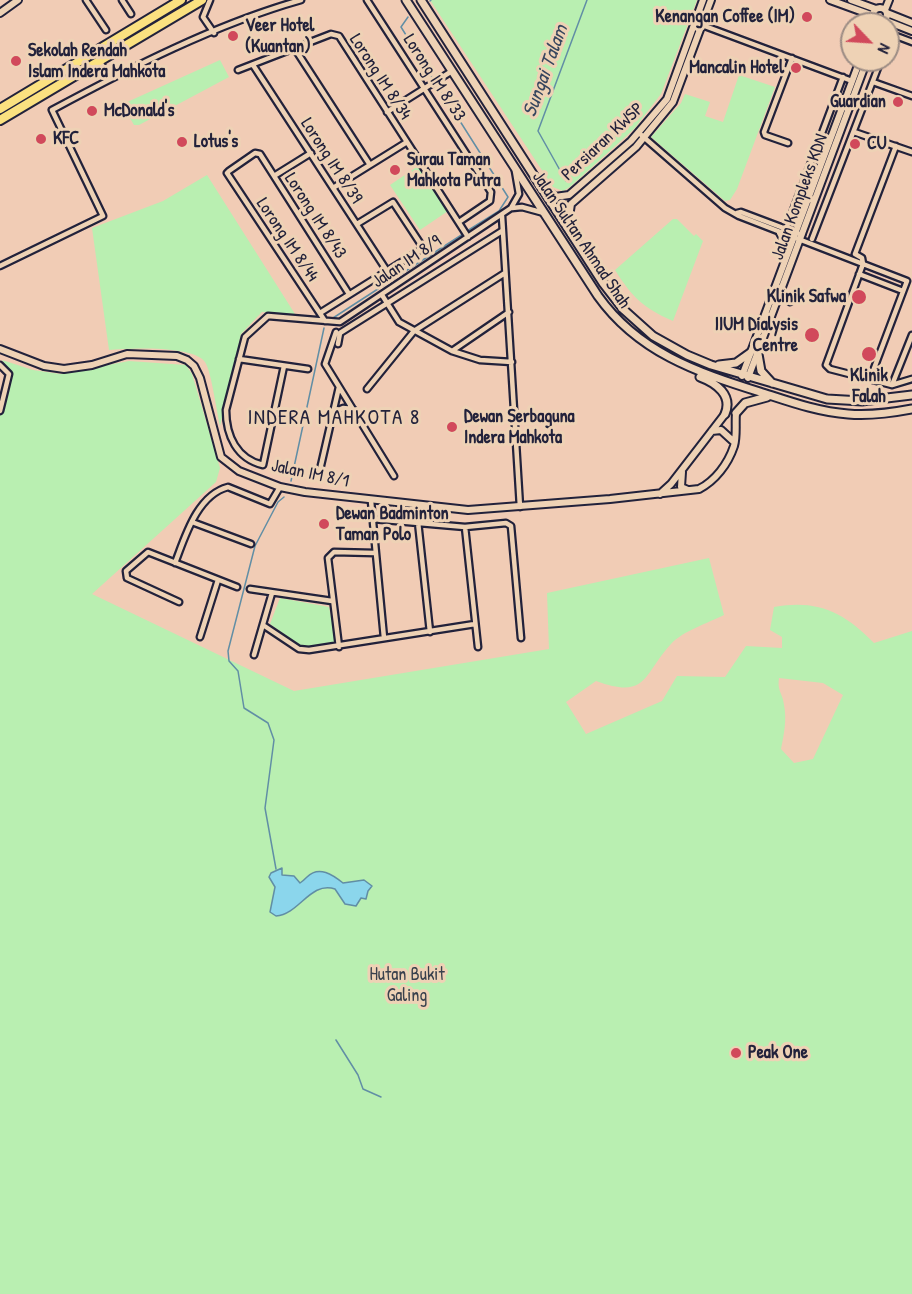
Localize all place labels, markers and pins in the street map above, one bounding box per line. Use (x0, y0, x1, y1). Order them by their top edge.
place label: Kenangan Coffee (IM) (655, 6, 795, 28)
marker: Kenangan Coffee (IM) (800, 10, 814, 24)
place label: Veer Hotel (Kuantan) (245, 15, 314, 57)
marker: Veer Hotel (Kuantan) (226, 29, 240, 43)
place label: Sekolah Rendah Islam Indera Mahkota (28, 40, 165, 82)
marker: Sekolah Rendah Islam Indera Mahkota (9, 54, 23, 68)
place label: Mancalin Hotel (689, 57, 784, 79)
marker: Mancalin Hotel (789, 61, 803, 75)
place label: Guardian (830, 91, 886, 113)
marker: Guardian (891, 95, 905, 109)
place label: McDonald's (104, 100, 174, 122)
marker: McDonald's (85, 104, 99, 118)
place label: KFC (53, 128, 79, 150)
place label: Lotus's (194, 131, 238, 153)
marker: KFC (34, 132, 48, 146)
place label: CU (867, 133, 887, 155)
marker: Lotus's (175, 135, 189, 149)
marker: CU (848, 137, 862, 151)
place label: Surau Taman Mahkota Putra (407, 149, 500, 192)
marker: Surau Taman Mahkota Putra (388, 163, 402, 177)
place label: Klinik Safwa (767, 286, 846, 308)
marker: Klinik Safwa (850, 288, 868, 306)
place label: IIUM Dialysis Centre (715, 314, 798, 356)
marker: IIUM Dialysis Centre (803, 326, 821, 344)
marker: Klinik Falah (860, 345, 878, 363)
place label: Klinik Falah (850, 365, 888, 407)
place label: Dewan Serbaguna Indera Mahkota (464, 406, 575, 448)
marker: Dewan Serbaguna Indera Mahkota (445, 420, 459, 434)
place label: Dewan Badminton Taman Polo (336, 503, 449, 546)
marker: Dewan Badminton Taman Polo (317, 517, 331, 531)
place label: Peak One (748, 1042, 808, 1064)
marker: Peak One (729, 1046, 743, 1060)

